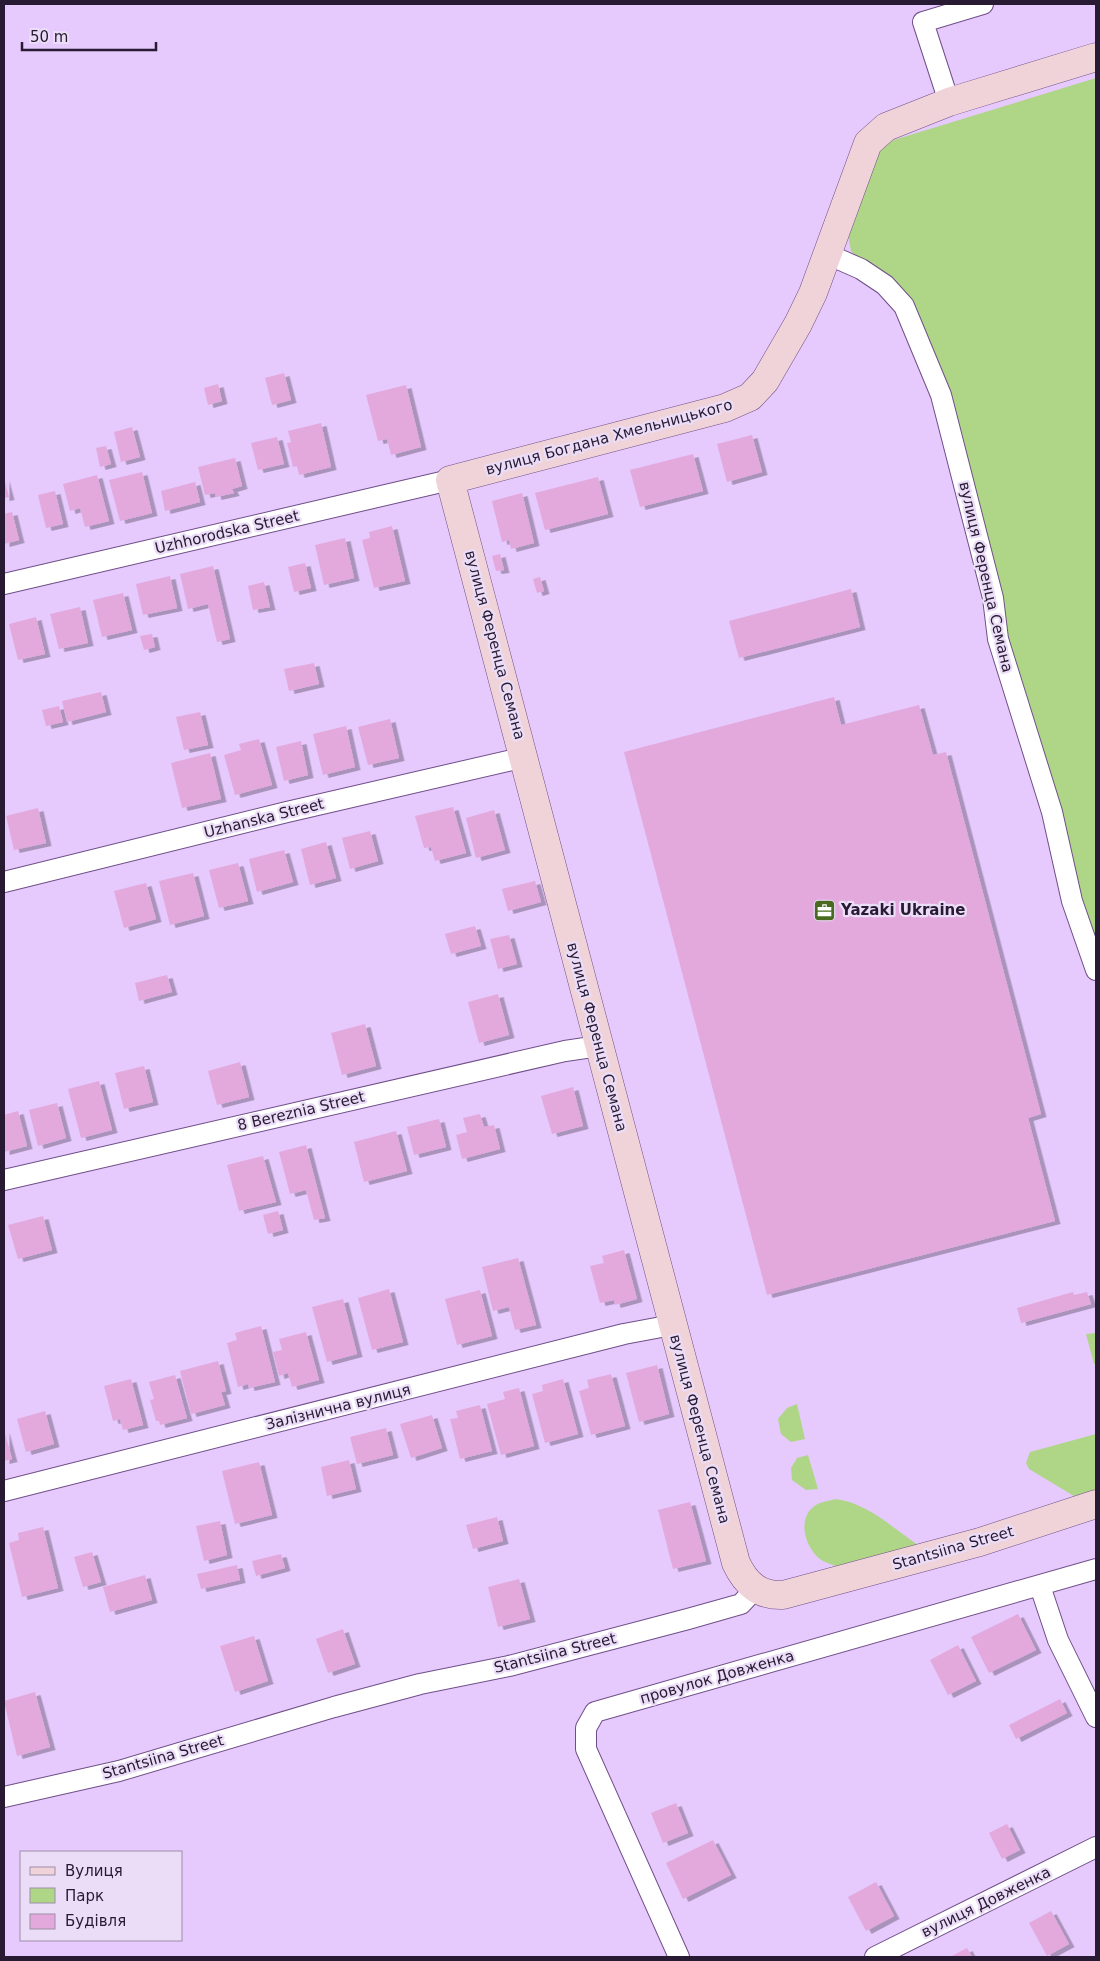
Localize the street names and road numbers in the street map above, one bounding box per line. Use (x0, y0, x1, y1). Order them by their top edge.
street label: вулиця Богдана Хмельницького (484, 395, 734, 479)
street label: вулиця Ференца Семана (955, 480, 1017, 674)
street label: Uzhhorodska Street (153, 507, 301, 557)
street label: вулиця Ференца Семана (461, 548, 529, 742)
street label: Uzhanska Street (202, 794, 326, 842)
street label: вулиця Ференца Семана (563, 940, 631, 1134)
street label: 8 Bereznia Street (236, 1088, 366, 1134)
street label: вулиця Ференца Семана (666, 1332, 734, 1526)
street label: Залізнична вулиця (264, 1380, 412, 1434)
street label: Stantsiina Street (890, 1522, 1016, 1574)
street label: Stantsiina Street (492, 1629, 618, 1677)
street label: провулок Довженка (638, 1646, 796, 1708)
street label: Stantsiina Street (100, 1731, 226, 1783)
street label: вулиця Довженка (918, 1863, 1054, 1941)

